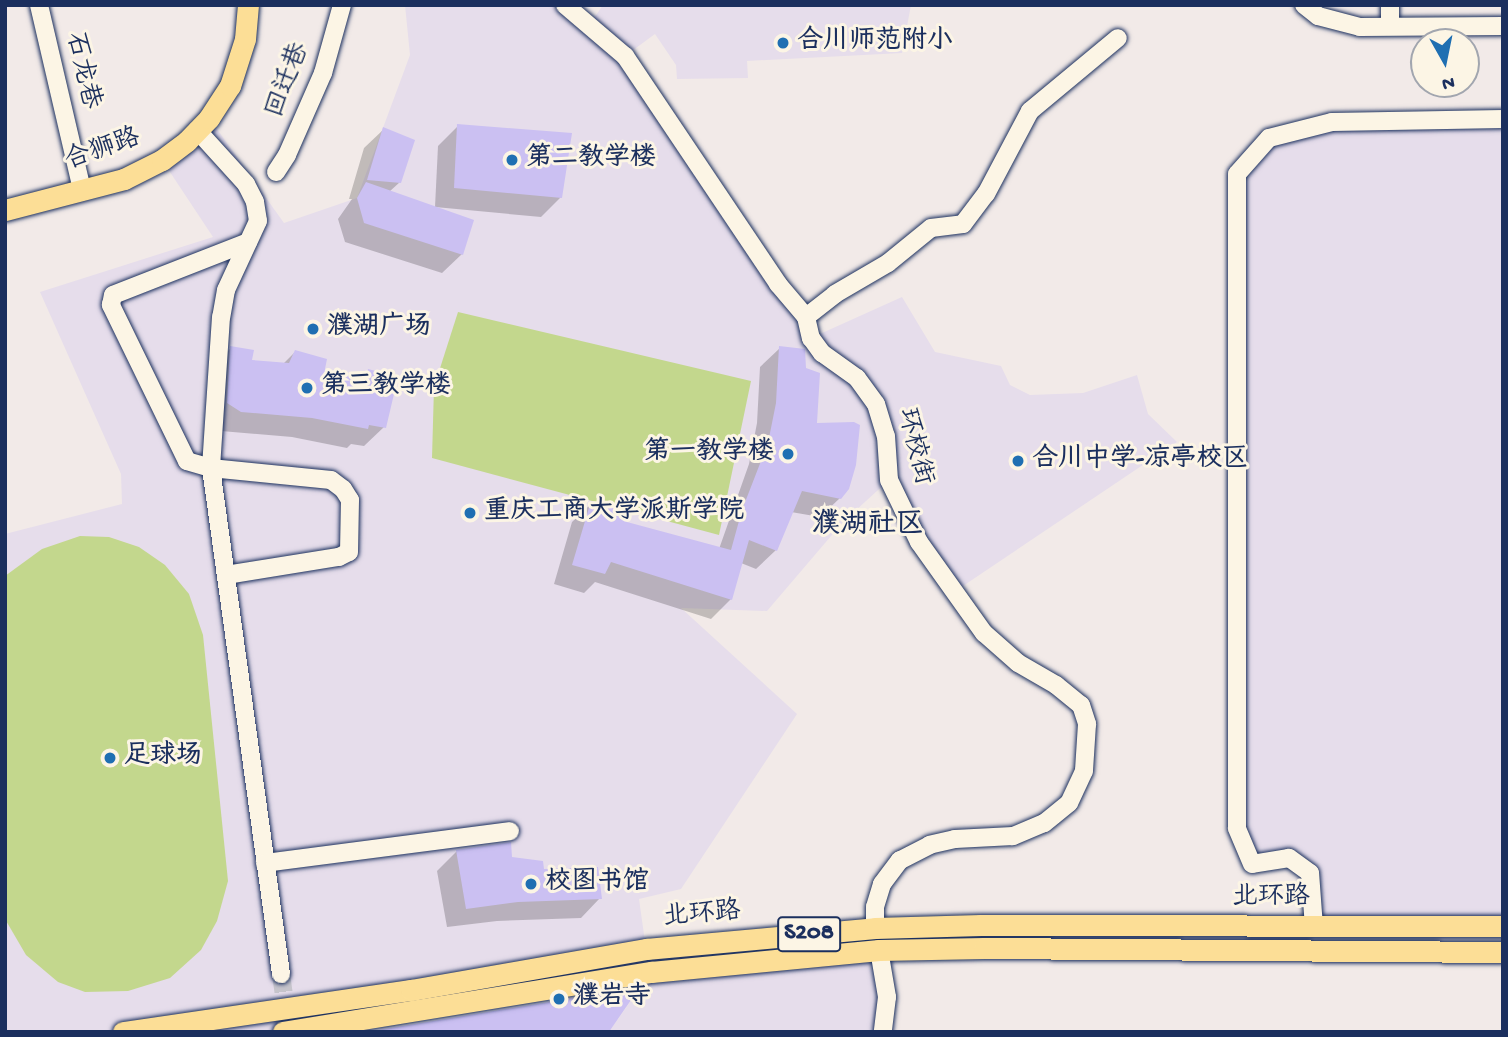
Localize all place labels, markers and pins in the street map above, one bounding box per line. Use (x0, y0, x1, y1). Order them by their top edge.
place label: 合川师范附小 (797, 27, 953, 59)
marker: 合川师范附小 (775, 35, 791, 51)
place label: 第二教学楼 (526, 144, 656, 176)
marker: 第二教学楼 (504, 152, 520, 168)
place label: 濮湖广场 (327, 313, 431, 345)
marker: 濮湖广场 (305, 321, 321, 337)
place label: 第三教学楼 (321, 372, 451, 404)
marker: 第三教学楼 (299, 380, 315, 396)
place label: 第一教学楼 (644, 438, 774, 470)
place label: 合川中学-凉亭校区 (1032, 445, 1248, 477)
marker: 第一教学楼 (780, 446, 796, 462)
marker: 合川中学-凉亭校区 (1010, 453, 1026, 469)
place label: 重庆工商大学派斯学院 (484, 497, 744, 529)
marker: 重庆工商大学派斯学院 (462, 505, 478, 521)
place label: 足球场 (124, 742, 202, 774)
marker: 足球场 (102, 750, 118, 766)
place label: 校图书馆 (545, 868, 649, 900)
marker: 校图书馆 (523, 876, 539, 892)
place label: 濮岩寺 (573, 983, 651, 1015)
marker: 濮岩寺 (551, 991, 567, 1007)

